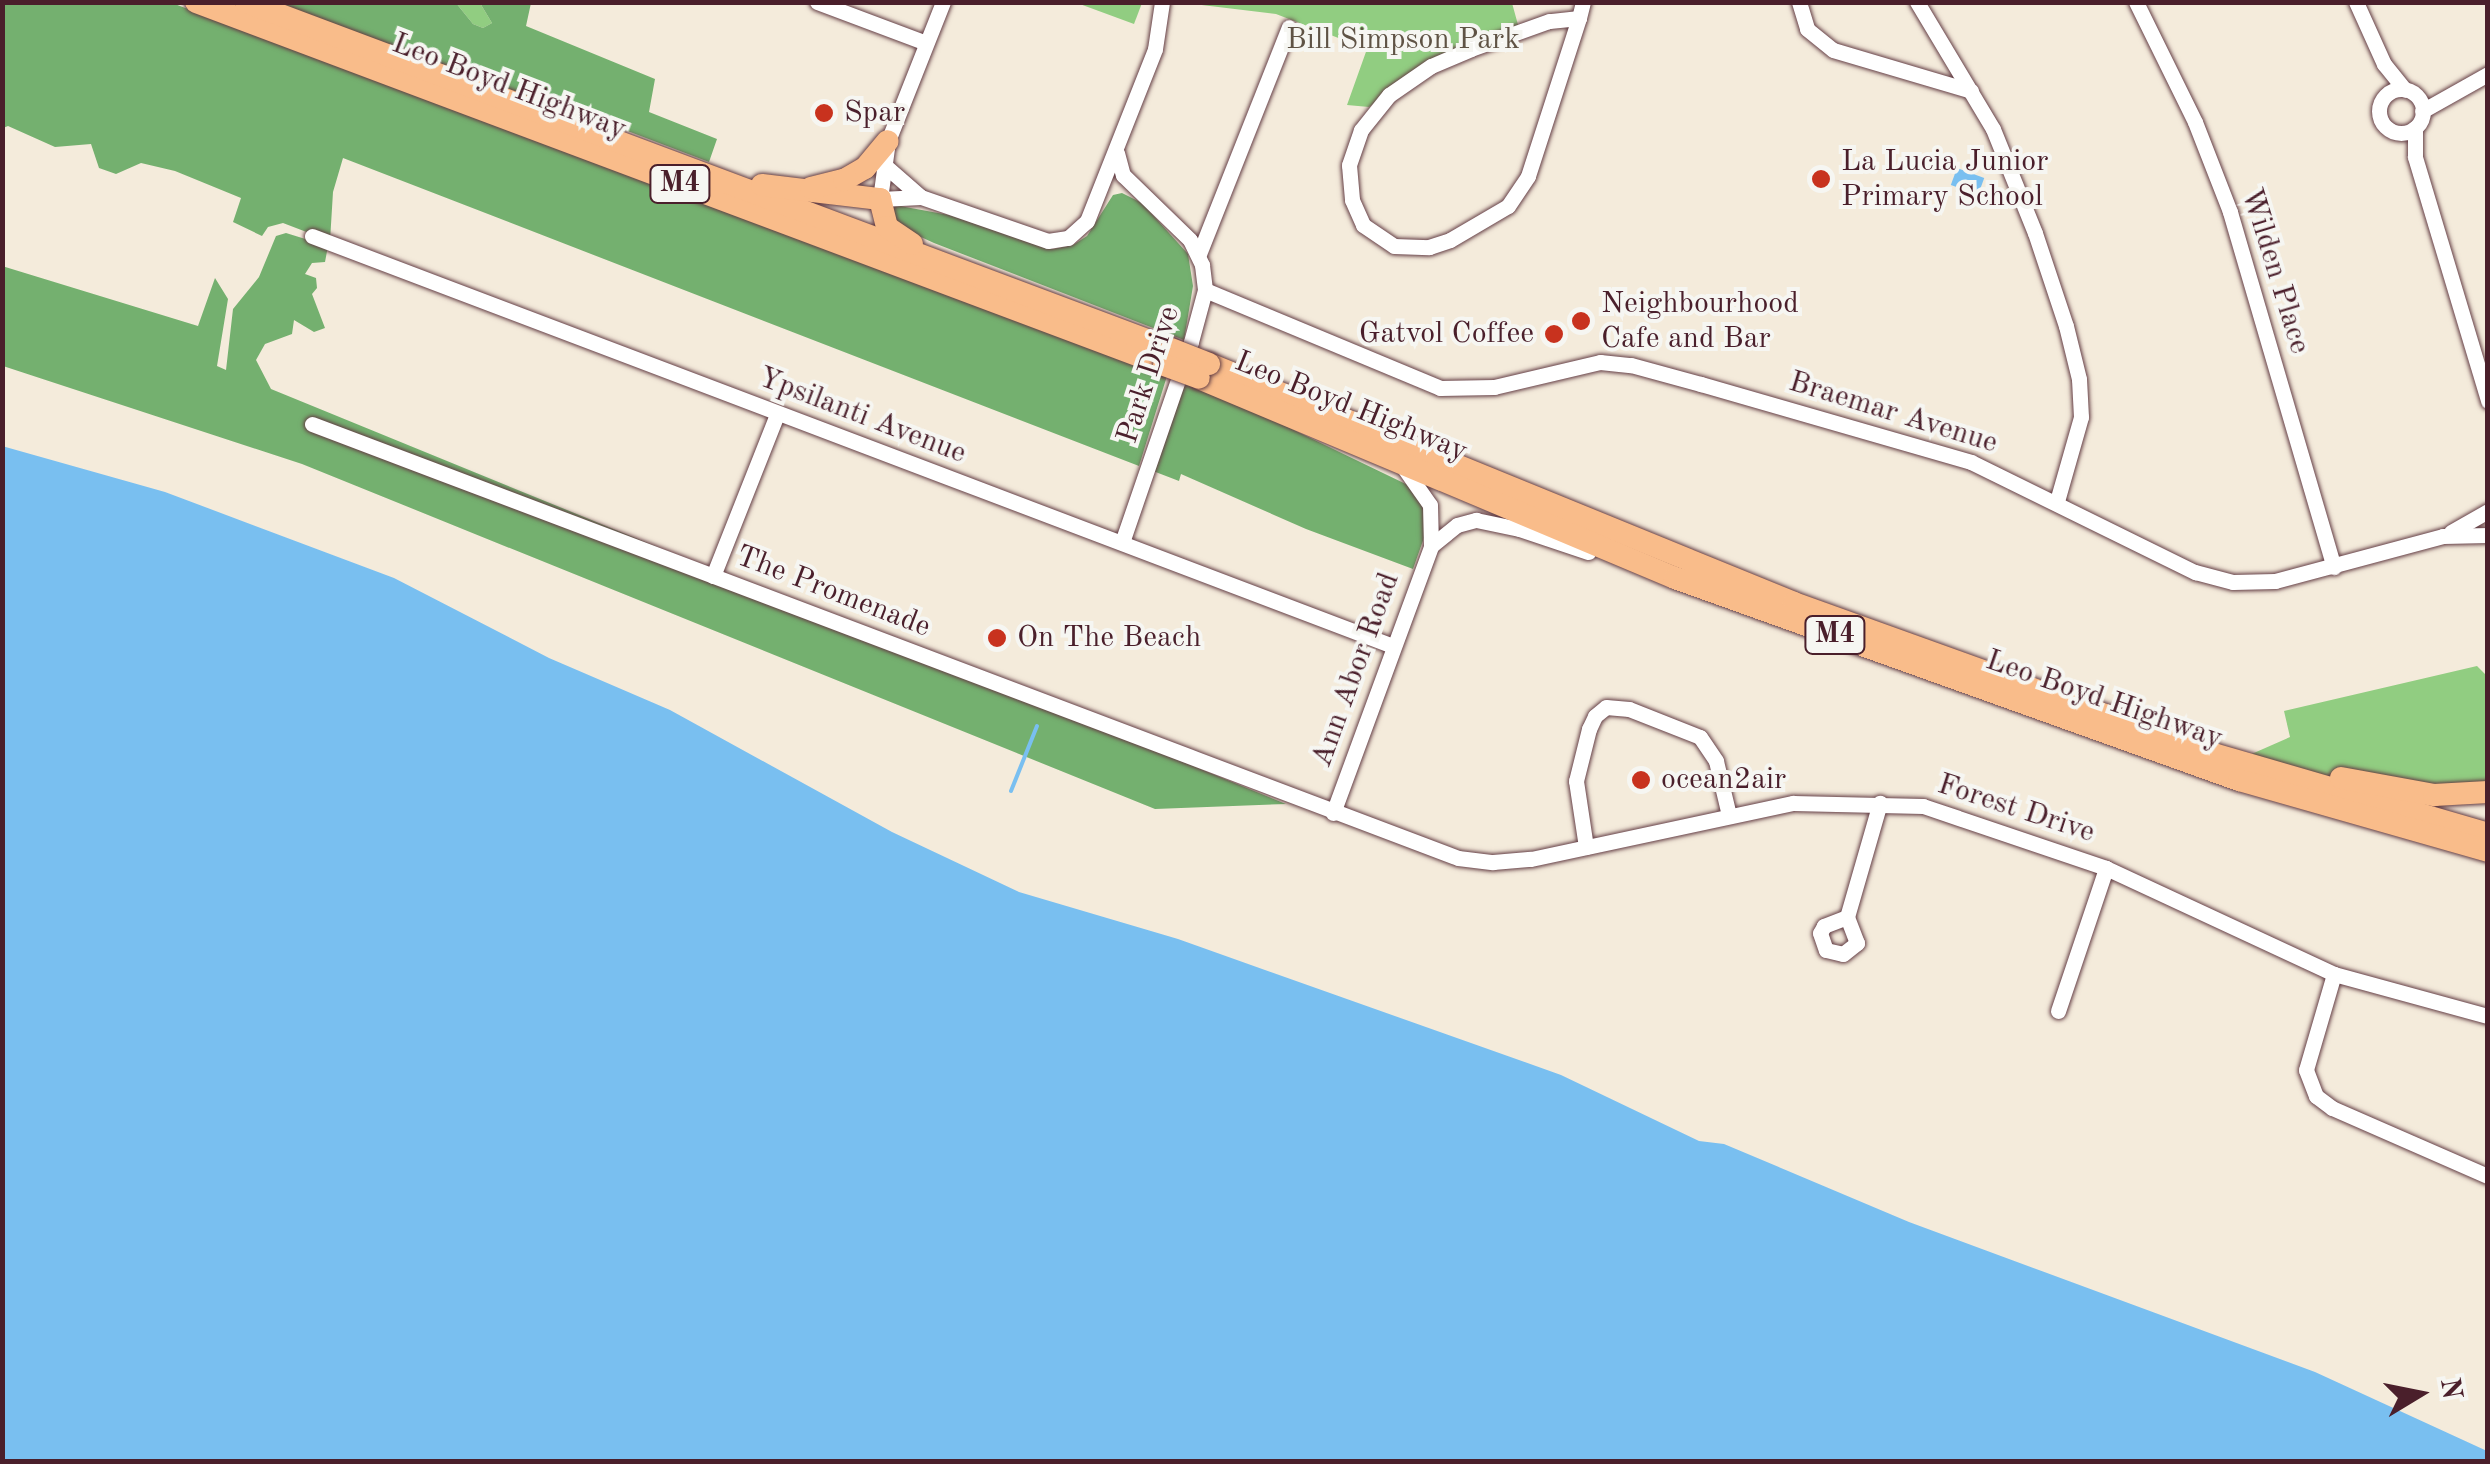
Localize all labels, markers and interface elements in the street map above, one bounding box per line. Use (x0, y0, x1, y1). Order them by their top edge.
park label: Bill Simpson Park (1286, 22, 1520, 58)
street label: Leo Boyd Highway (387, 26, 631, 148)
place label: Spar (844, 95, 905, 131)
marker: Spar (813, 102, 835, 124)
place label: La Lucia Junior Primary School (1841, 144, 2049, 214)
road number: M4 (648, 161, 712, 207)
marker: La Lucia Junior Primary School (1810, 168, 1832, 190)
street label: Wilden Place (2233, 184, 2317, 358)
place label: Neighbourhood Cafe and Bar (1601, 286, 1799, 356)
street label: Park Drive (1110, 302, 1188, 448)
marker: Neighbourhood Cafe and Bar (1570, 310, 1592, 332)
place label: Gatvol Coffee (1359, 316, 1534, 352)
marker: Gatvol Coffee (1543, 323, 1565, 345)
street label: Leo Boyd Highway (1229, 344, 1473, 470)
street label: Ypsilanti Avenue (753, 360, 971, 472)
street label: Braemar Avenue (1784, 364, 2002, 462)
street label: The Promenade (731, 538, 935, 646)
street label: Ann Abor Road (1304, 568, 1408, 772)
road number: M4 (1802, 612, 1868, 658)
place label: On The Beach (1017, 620, 1201, 656)
marker: On The Beach (986, 627, 1008, 649)
street label: Leo Boyd Highway (1981, 643, 2227, 757)
place label: ocean2air (1661, 762, 1786, 798)
street label: Forest Drive (1933, 767, 2099, 851)
marker: ocean2air (1630, 769, 1652, 791)
north arrow (2370, 1344, 2470, 1444)
text: N (2434, 1376, 2465, 1402)

